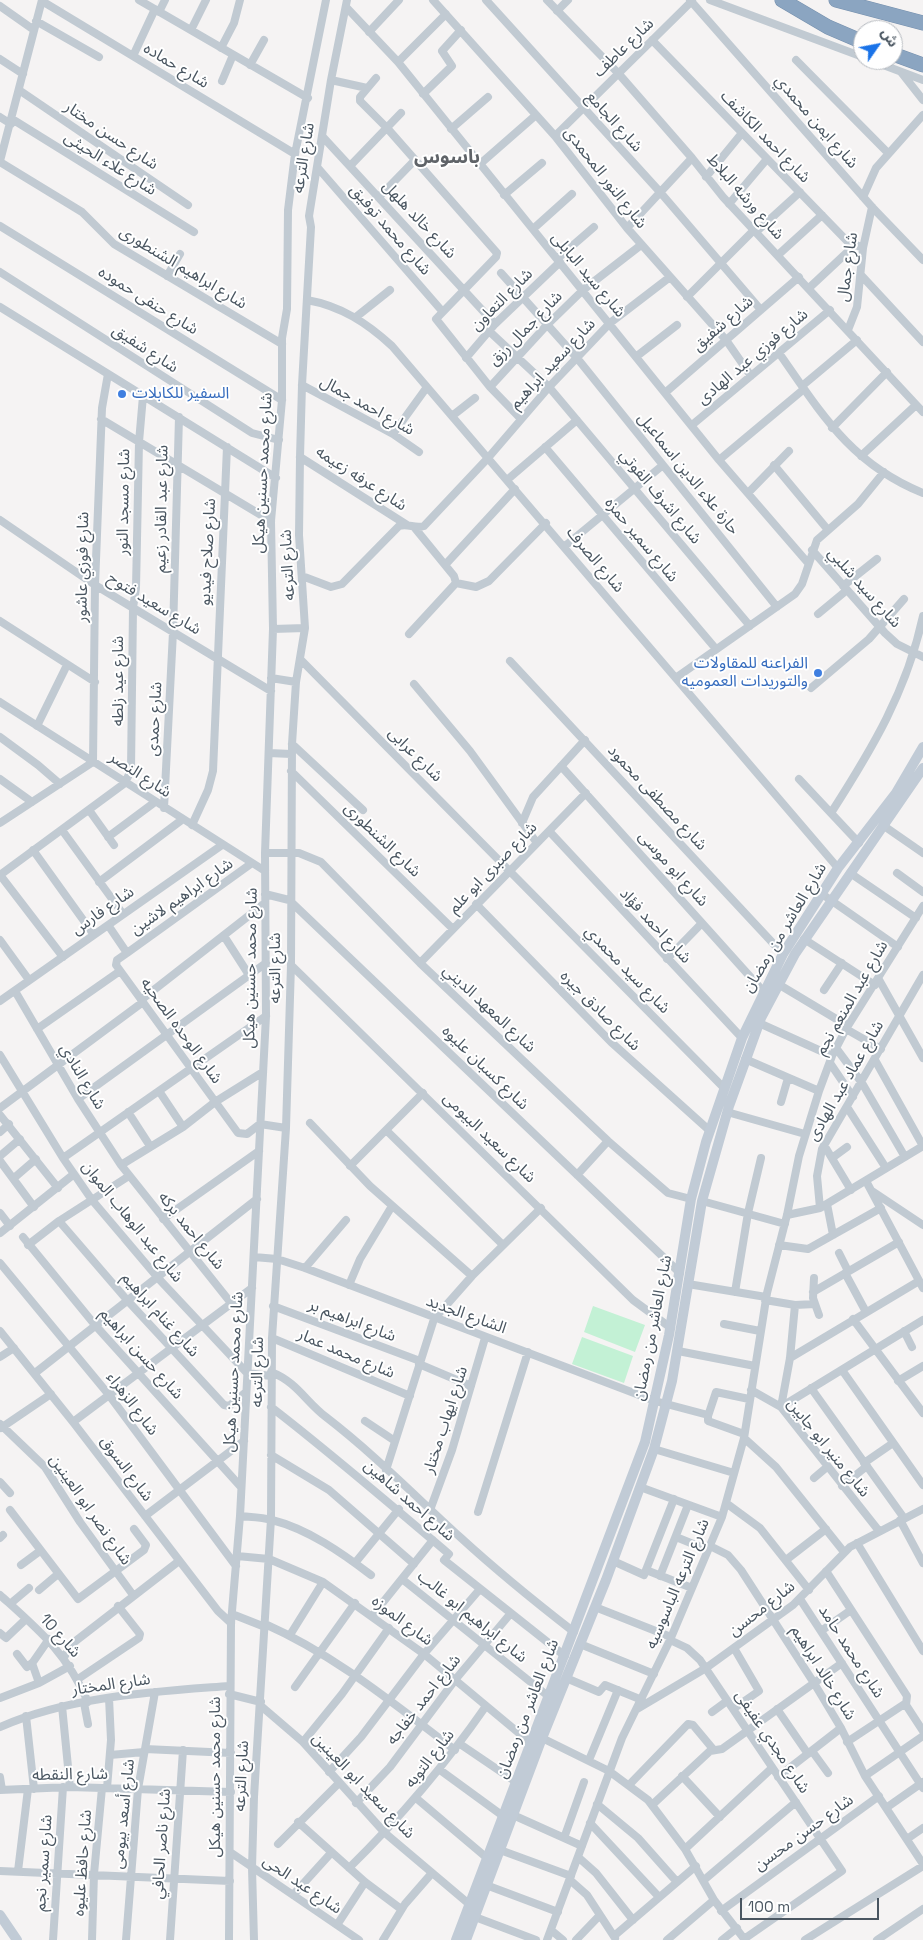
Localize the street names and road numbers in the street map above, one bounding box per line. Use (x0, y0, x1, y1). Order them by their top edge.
street label: شارع عاطف (590, 15, 658, 81)
street label: شارع حماده (140, 39, 212, 93)
street label: شارع ايمن محمدي (770, 71, 862, 173)
street label: شارع احمد الكاشف (716, 87, 814, 187)
street label: شارع الجامع (582, 88, 646, 156)
street label: شارع حسن مختار (60, 98, 162, 174)
street label: شارع الترعه (289, 121, 319, 195)
street label: شارع النور المحمدى (559, 123, 651, 233)
street label: شارع علاء الحيثى (60, 128, 160, 200)
street label: شارع ورشه البلاط (702, 150, 788, 244)
street label: شارع خالد هلهل (378, 177, 460, 263)
street label: شارع محمد توفيق (345, 181, 435, 279)
street label: شارع ابراهيم الشنطورى (116, 222, 250, 314)
street label: شارع سيد البابلى (547, 228, 629, 322)
street label: شارع جمال (834, 231, 862, 303)
street label: شارع حنفى حموده (94, 263, 202, 339)
street label: شارع التعاون (467, 265, 537, 335)
street label: شارع جمال رزق (485, 287, 567, 371)
street label: شارع شفيق (689, 292, 757, 356)
street label: شارع فوزي عبد الهادى (694, 305, 812, 409)
street label: شارع سعيد ابراهيم (506, 315, 600, 413)
street label: شارع شفيق (108, 321, 182, 377)
street label: شارع احمد جمال (316, 372, 418, 440)
street label: شارع محمد حسنين هيكل (249, 392, 277, 554)
street label: حارة علاء الدين اسماعيل (633, 409, 743, 539)
street label: شارع عرفه زعيمه (312, 442, 410, 516)
street label: شارع عبد القادر زعيم (151, 445, 173, 573)
street label: شارع اشرف الفوتي (615, 446, 705, 548)
street label: شارع مسجد النور (113, 448, 135, 556)
street label: شارع سمير حمزه (600, 494, 682, 586)
street label: شارع صلاح فيديو (196, 498, 220, 606)
street label: شارع فوزي عاشور (72, 511, 94, 623)
street label: شارع الصرف (562, 523, 628, 597)
street label: شارع الترعه (277, 529, 299, 601)
street label: شارع سيد شلبي (823, 544, 905, 632)
street label: شارع سعيد فتوح (104, 569, 204, 639)
street label: شارع عيد زلطه (109, 636, 129, 726)
street label: شارع حمدى (143, 681, 167, 757)
street label: شارع عرابى (384, 724, 446, 786)
street label: شارع مصطفى محمود (603, 741, 711, 855)
street label: شارع النصر (105, 748, 175, 802)
street label: شارع الشنطورى (340, 799, 424, 881)
street label: شارع صبرى ابو علم (445, 818, 541, 918)
street label: شارع ابو موسى (634, 827, 712, 911)
street label: شارع ابراهيم لاشين (127, 854, 237, 940)
street label: شارع العاشر من رمضان (739, 860, 831, 996)
street label: شارع فارس (68, 883, 138, 939)
street label: شارع احمد فؤاد (615, 884, 695, 968)
street label: شارع محمد حسنين هيكل (240, 887, 262, 1049)
street label: شارع سيد محمدي (580, 922, 674, 1018)
street label: شارع الترعه (266, 933, 286, 1003)
street label: شارع عبد المنعم نجم (811, 937, 893, 1059)
street label: شارع المعهد الديني (439, 961, 539, 1057)
street label: شارع صادق جيره (556, 967, 644, 1055)
street label: شارع الوحده الصحيه (136, 974, 226, 1088)
street label: شارع عماد عبد الهادى (804, 1017, 888, 1145)
street label: شارع كسبان عليوه (437, 1022, 533, 1114)
street label: شارع النادي (55, 1041, 109, 1113)
street label: شارع سعيد البيومى (438, 1089, 540, 1187)
street label: شارع عبد الوهاب الموان (77, 1158, 187, 1286)
street label: شارع احمد بركه (154, 1188, 228, 1274)
street label: شارع العاشر من رمضان (629, 1254, 677, 1402)
street label: شارع غنام ابراهيم (117, 1269, 203, 1361)
street label: شارع محمد حسنين هيكل (220, 1291, 248, 1453)
street label: الشارع الجديد (423, 1292, 509, 1338)
street label: شارع ابراهيم بر (306, 1296, 398, 1346)
street label: شارع حسن ابراهيم (95, 1304, 187, 1404)
street label: شارع محمد عمار (295, 1325, 397, 1383)
street label: شارع الترعه (248, 1336, 268, 1408)
street label: شارع ايهاب مختار (420, 1364, 472, 1476)
street label: شارع الزهراء (102, 1368, 162, 1440)
street label: شارع منير ابو جابين (782, 1395, 874, 1501)
street label: شارع السوق (95, 1433, 157, 1505)
street label: شارع نصر ابو العينين (45, 1451, 135, 1569)
street label: شارع احمد شاهين (360, 1456, 458, 1546)
street label: شارع الترعه الباسوسيه (642, 1516, 714, 1652)
street label: شارع ابراهيم ابو غالب (413, 1567, 531, 1667)
street label: شارع محسن (725, 1577, 799, 1641)
street label: شارع الموزه (368, 1592, 436, 1650)
street label: شارع محمد حامد (814, 1602, 888, 1702)
street label: شارع 10 (35, 1610, 85, 1662)
street label: شارع خالد ابراهيم (786, 1622, 860, 1724)
street label: شارع العاشر من رمضان (493, 1637, 563, 1781)
street label: شارع احمد خفاجه (383, 1651, 465, 1749)
street label: شارع المختار (70, 1670, 152, 1700)
street label: شارع مجدي عفيفى (730, 1687, 814, 1797)
street label: شارع محمد حسنين هيكل (206, 1697, 226, 1857)
street label: شارع التوبه (401, 1726, 459, 1792)
street label: شارع سعيد ابو العينين (307, 1729, 419, 1843)
street label: شارع الترعه (231, 1740, 253, 1812)
street label: شارع أسعد بيومى (109, 1758, 139, 1870)
street label: شارع النقطه (32, 1765, 108, 1785)
street label: شارع ناصر الحافي (149, 1788, 175, 1900)
street label: شارع حسن محسن (751, 1791, 857, 1875)
street label: شارع حافظ عليوه (70, 1809, 96, 1917)
street label: شارع سمير نجم (31, 1814, 57, 1912)
street label: شارع عبد الحى (259, 1851, 345, 1919)

